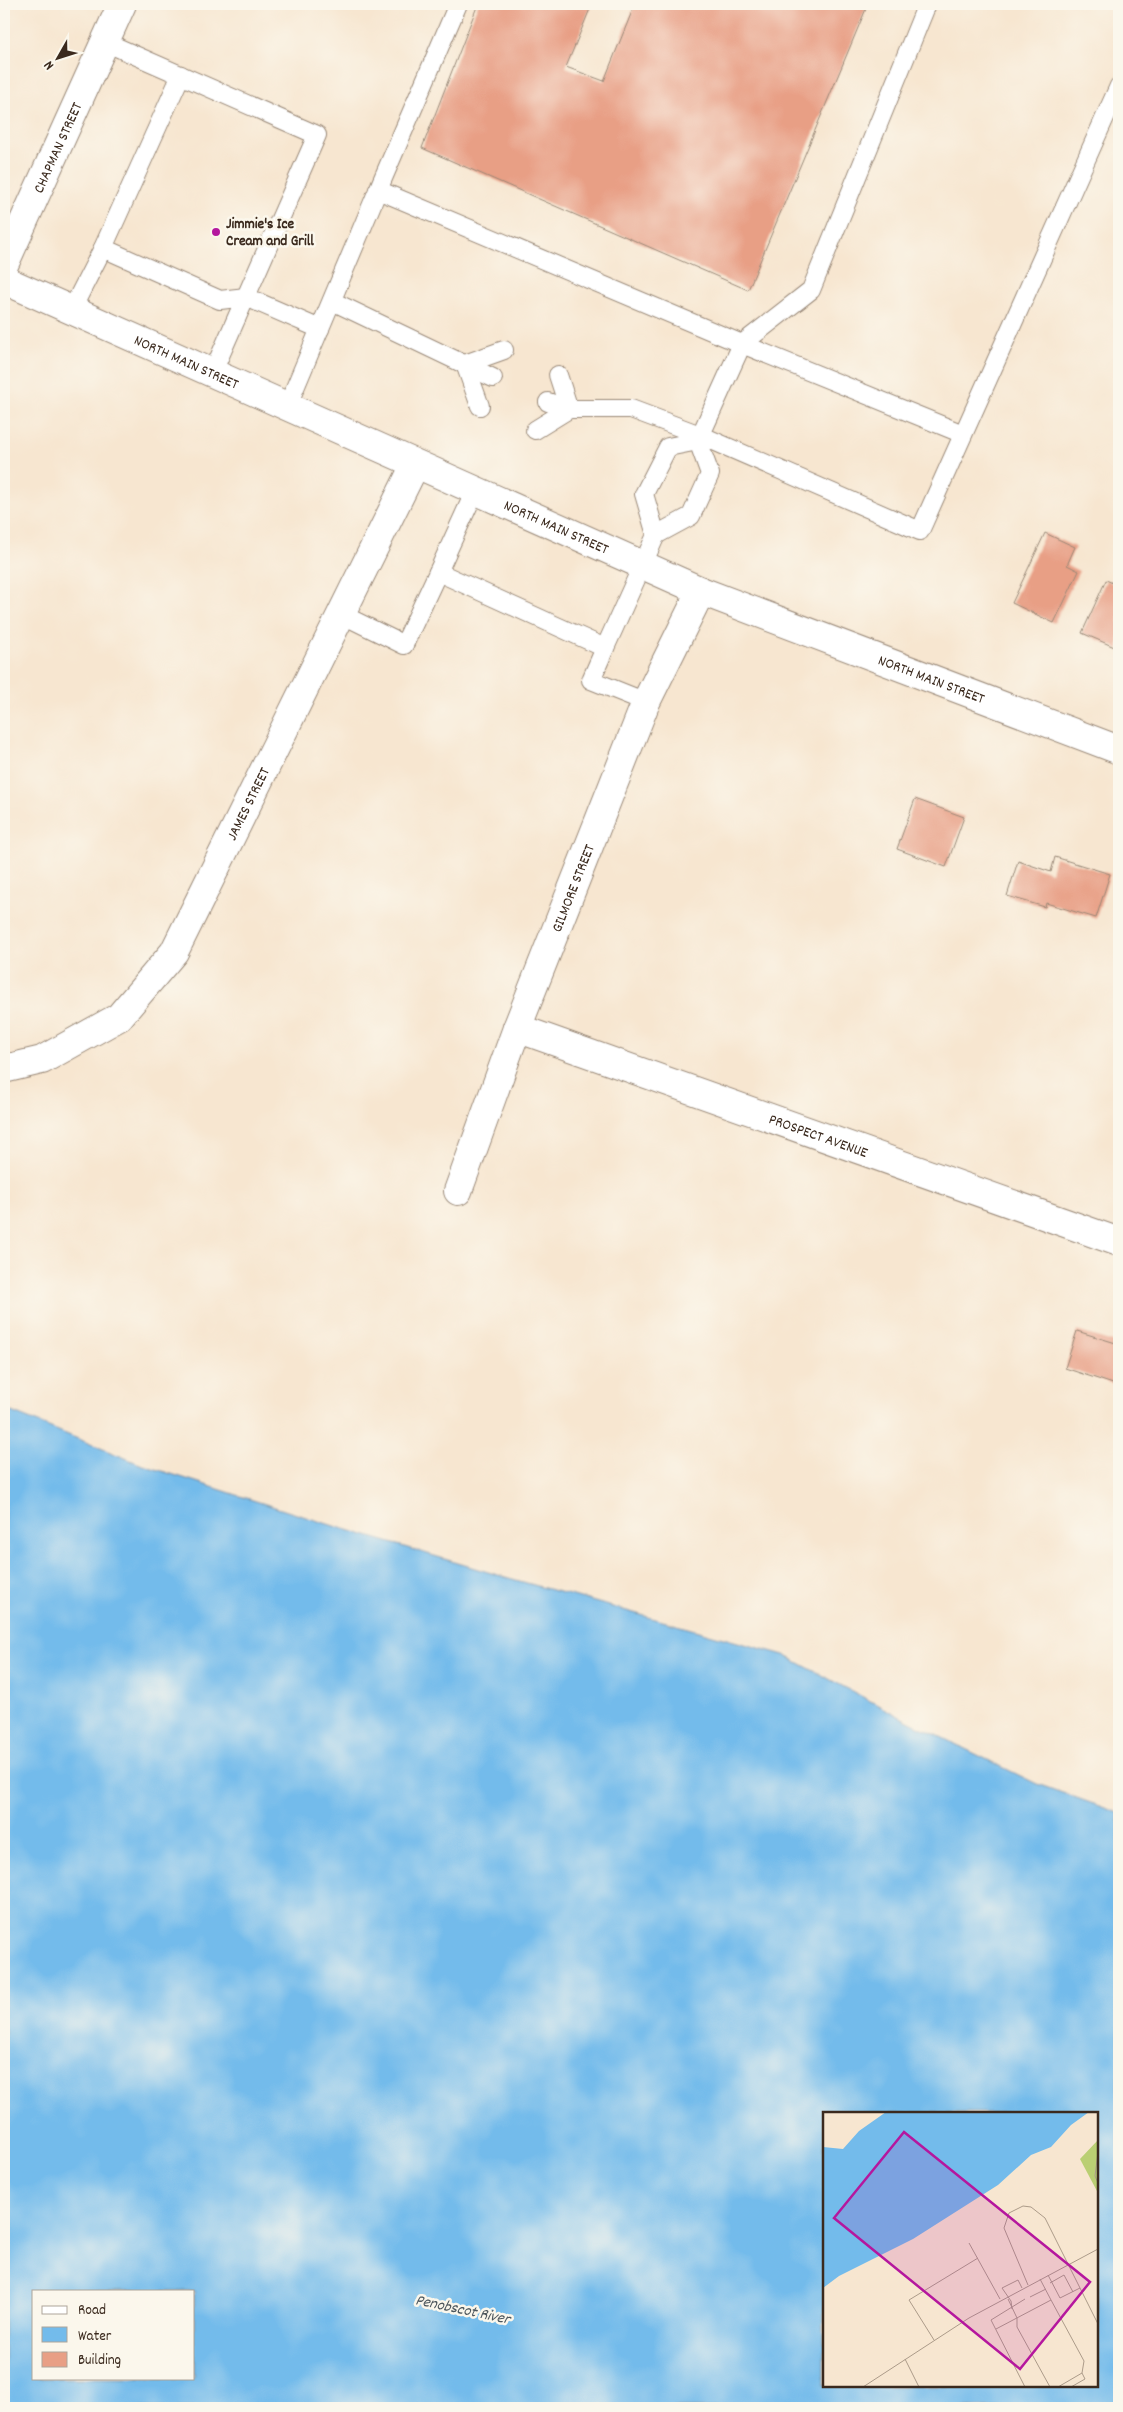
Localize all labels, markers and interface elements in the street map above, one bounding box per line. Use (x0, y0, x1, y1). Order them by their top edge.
north arrow (32, 32, 82, 82)
text: N (39, 56, 59, 74)
street label: CHAPMAN STREET (29, 99, 89, 197)
place label: Jimmie's Ice Cream and Grill (226, 214, 314, 253)
marker: Jimmie's Ice Cream and Grill (210, 226, 222, 238)
street label: NORTH MAIN STREET (130, 330, 242, 396)
street label: NORTH MAIN STREET (500, 495, 612, 561)
street label: NORTH MAIN STREET (874, 650, 987, 711)
street label: JAMES STREET (222, 764, 277, 845)
street label: GILMORE STREET (547, 841, 602, 936)
street label: PROSPECT AVENUE (765, 1109, 871, 1165)
inset map (823, 2112, 1098, 2387)
water label: Penobscot River (413, 2289, 514, 2332)
legend (32, 2290, 195, 2380)
text: Road (78, 2300, 106, 2322)
text: Water (78, 2326, 112, 2348)
text: Building (78, 2350, 121, 2372)

